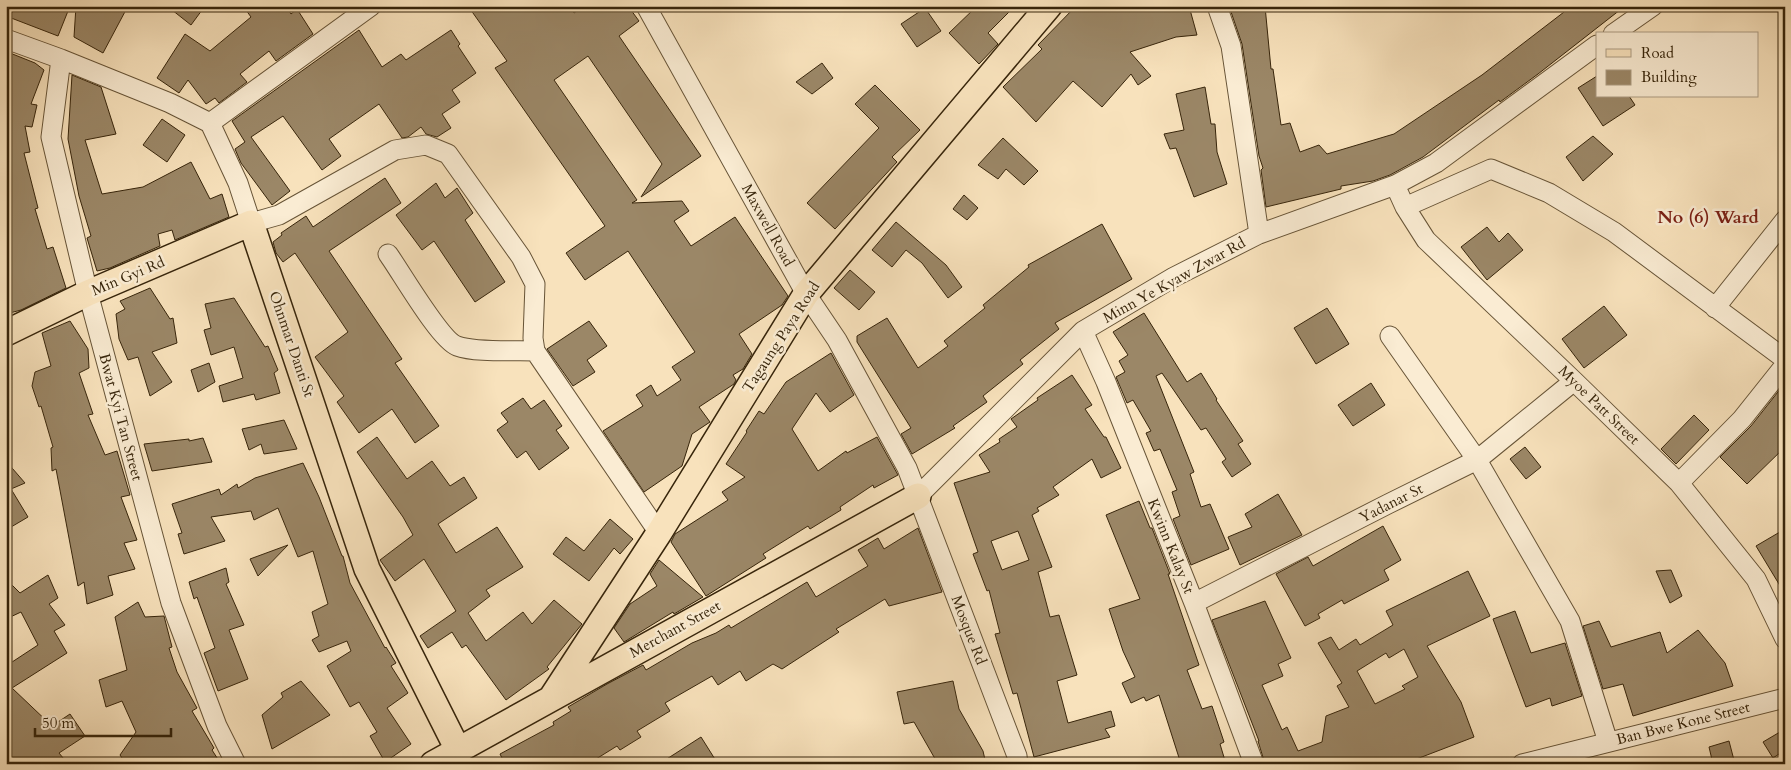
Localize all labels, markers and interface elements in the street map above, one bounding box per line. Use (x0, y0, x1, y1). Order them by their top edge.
legend (1596, 32, 1758, 98)
text: Road (1641, 43, 1674, 63)
text: Building (1641, 67, 1697, 87)
street label: Maxwell Road (737, 180, 799, 270)
district label: No (6) Ward (1657, 205, 1760, 230)
street label: Minn Ye Kyaw Zwar Rd (1099, 232, 1249, 328)
street label: Min Gyi Rd (89, 252, 168, 300)
street label: Tagaung Paya Road (738, 278, 824, 396)
street label: Ohnmar Danti St (265, 288, 320, 400)
street label: Bwat Kyi Tan Street (94, 351, 148, 483)
street label: Myoe Patt Street (1554, 361, 1644, 449)
street label: Yadanar St (1356, 478, 1426, 528)
street label: Kwinn Kalay St (1143, 496, 1199, 597)
street label: Mosque Rd (947, 592, 991, 668)
street label: Merchant Street (626, 596, 724, 662)
street label: Ban Bwe Kone Street (1614, 697, 1752, 749)
scale bar (35, 705, 171, 737)
text: 50 m (42, 713, 74, 733)

